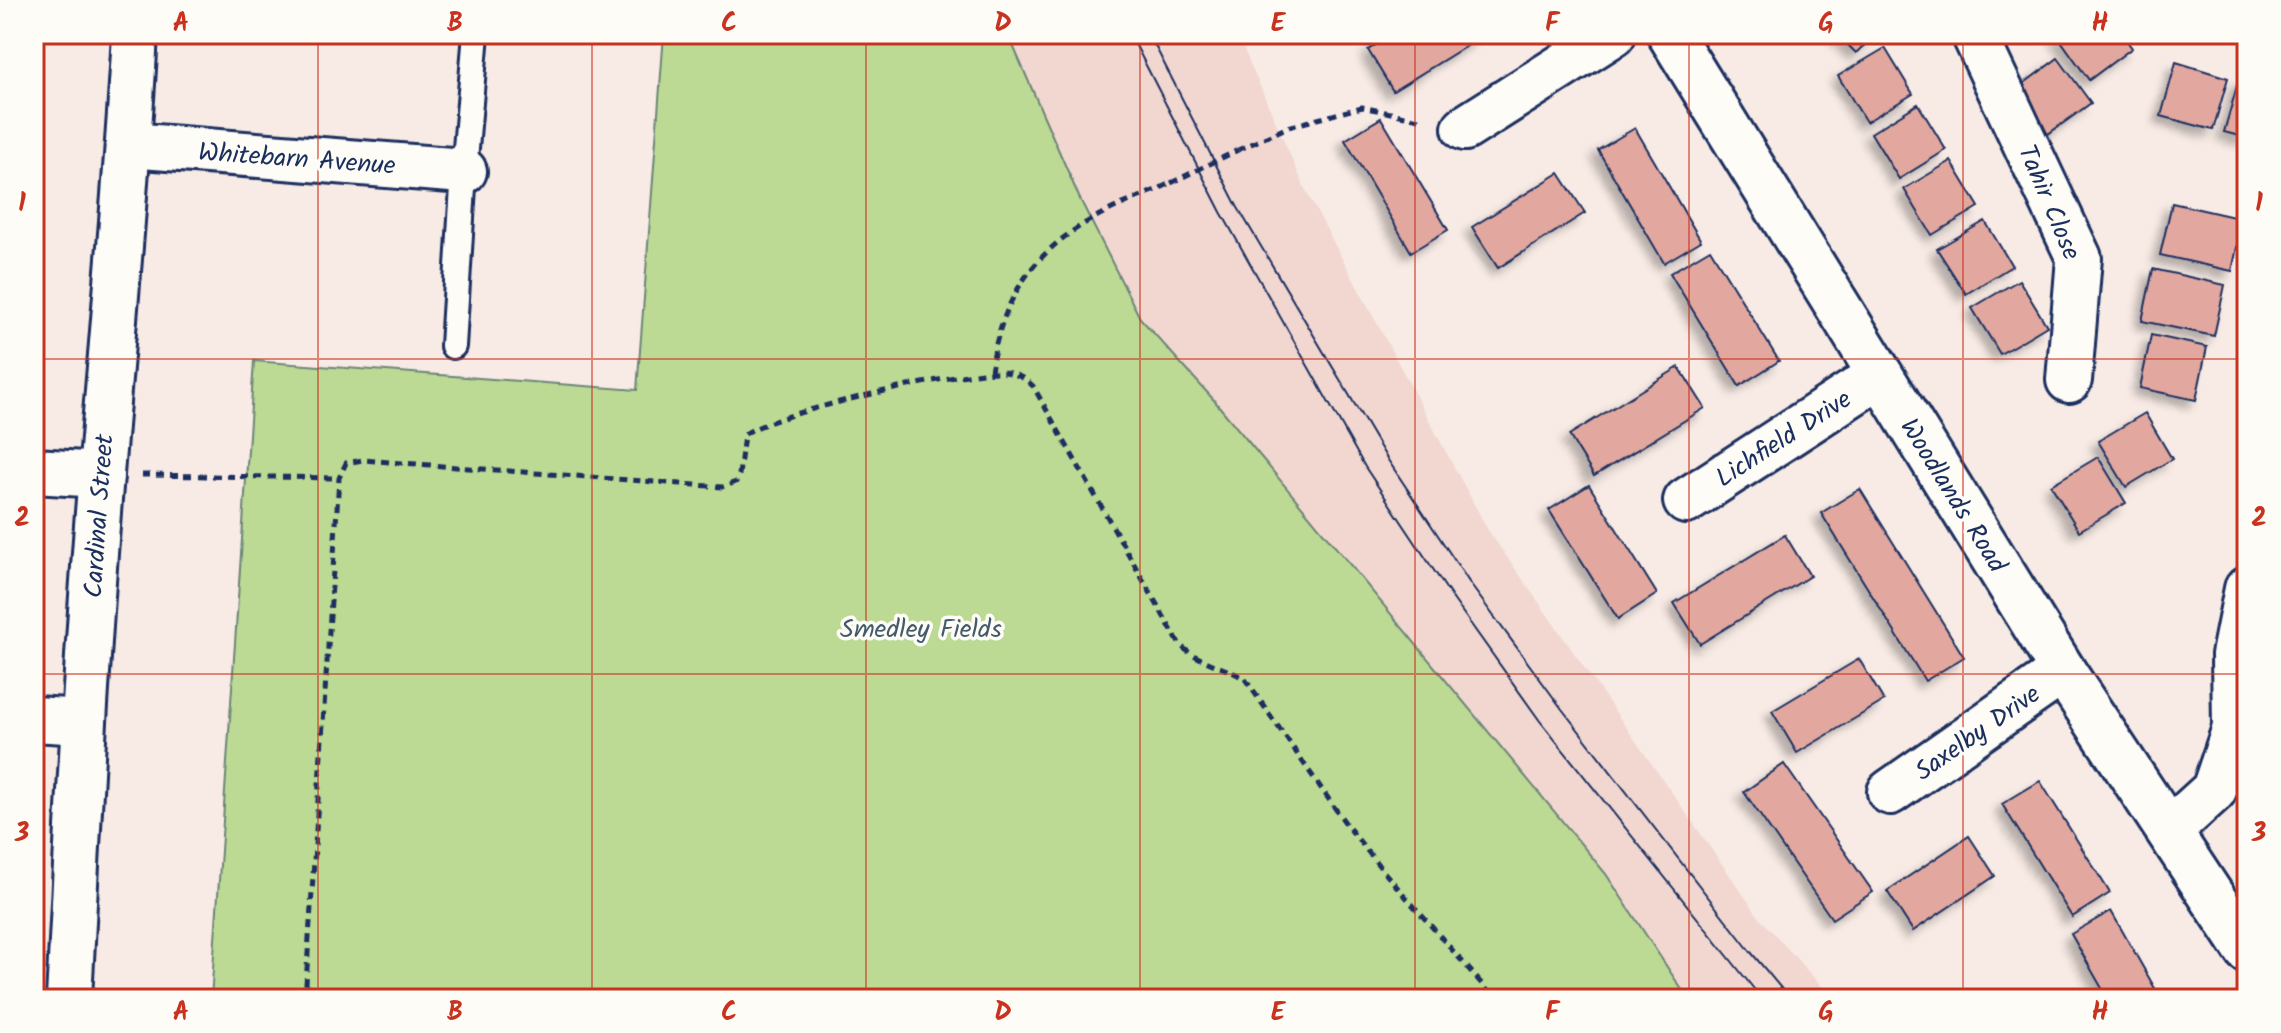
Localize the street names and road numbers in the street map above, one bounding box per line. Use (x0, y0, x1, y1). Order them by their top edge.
street label: Whitebarn Avenue (197, 132, 397, 188)
street label: Tahir Close (2005, 139, 2091, 267)
street label: Lichfield Drive (1708, 380, 1861, 500)
street label: Woodlands Road (1888, 410, 2017, 583)
street label: Cardinal Street (73, 432, 127, 600)
street label: Saxelby Drive (1906, 674, 2050, 793)

